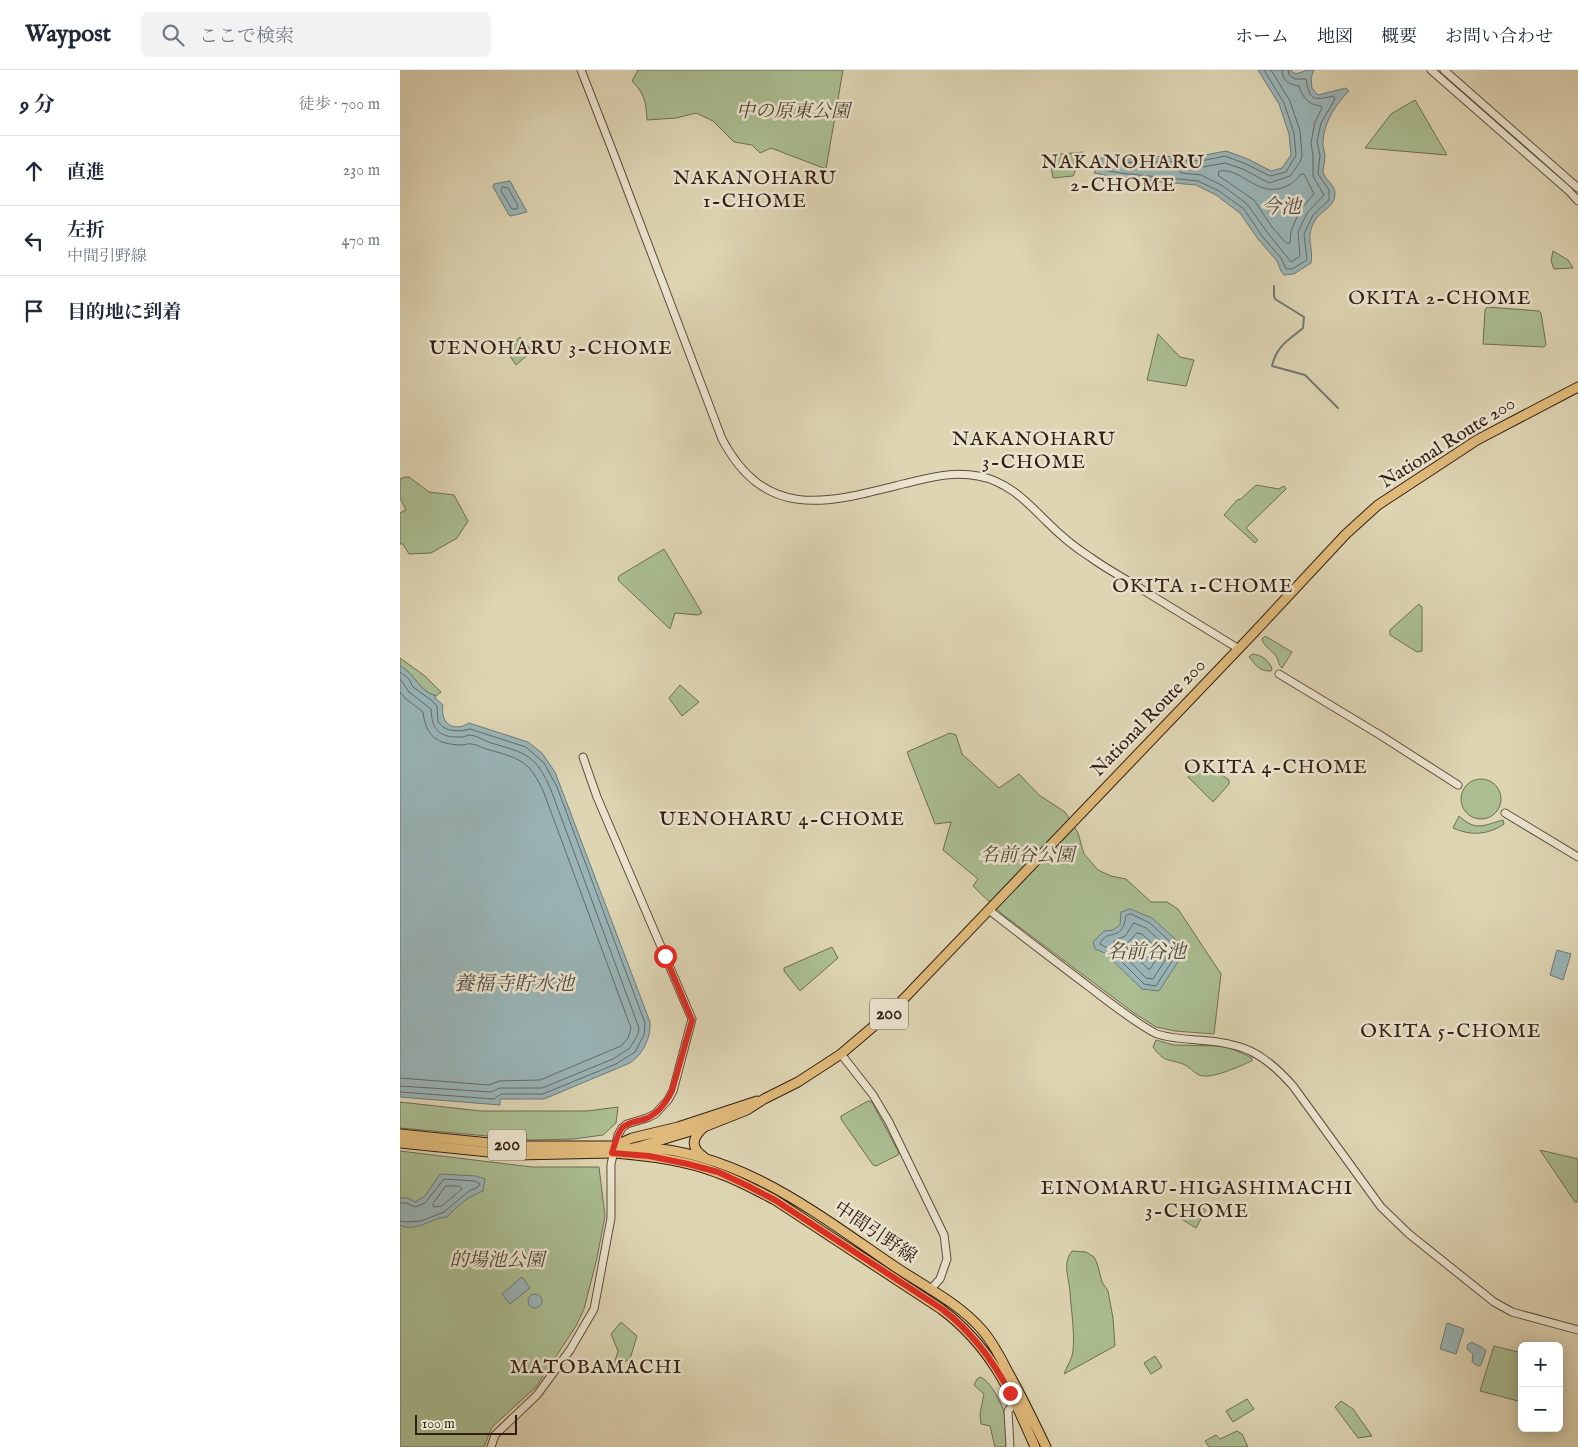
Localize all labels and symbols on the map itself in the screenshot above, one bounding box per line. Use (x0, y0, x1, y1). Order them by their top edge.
park label: 中の原東公園 (736, 100, 853, 124)
district label: NAKANOHARU 2-CHOME (1041, 150, 1205, 198)
district label: NAKANOHARU 1-CHOME (673, 166, 837, 214)
water label: 今池 (1261, 195, 1303, 220)
district label: OKITA 2-CHOME (1348, 286, 1532, 311)
district label: UENOHARU 3-CHOME (429, 336, 673, 361)
street label: National Route 200 (1376, 392, 1520, 494)
district label: NAKANOHARU 3-CHOME (952, 427, 1116, 475)
district label: OKITA 1-CHOME (1112, 574, 1294, 599)
street label: National Route 200 (1087, 654, 1211, 782)
district label: OKITA 4-CHOME (1184, 755, 1368, 780)
district label: UENOHARU 4-CHOME (659, 807, 905, 832)
park label: 名前谷公園 (979, 844, 1077, 868)
water label: 名前谷池 (1106, 940, 1188, 965)
route start (654, 945, 677, 968)
water label: 養福寺貯水池 (454, 972, 576, 997)
road number: 200 (870, 999, 908, 1030)
district label: OKITA 5-CHOME (1360, 1019, 1542, 1044)
road number: 200 (488, 1130, 526, 1160)
district label: EINOMARU-HIGASHIMACHI 3-CHOME (1041, 1176, 1353, 1224)
street label: 中間引野線 (829, 1196, 921, 1270)
park label: 的場池公園 (449, 1249, 547, 1273)
district label: MATOBAMACHI (510, 1355, 682, 1380)
route end (999, 1382, 1022, 1405)
scale bar (415, 1412, 518, 1435)

